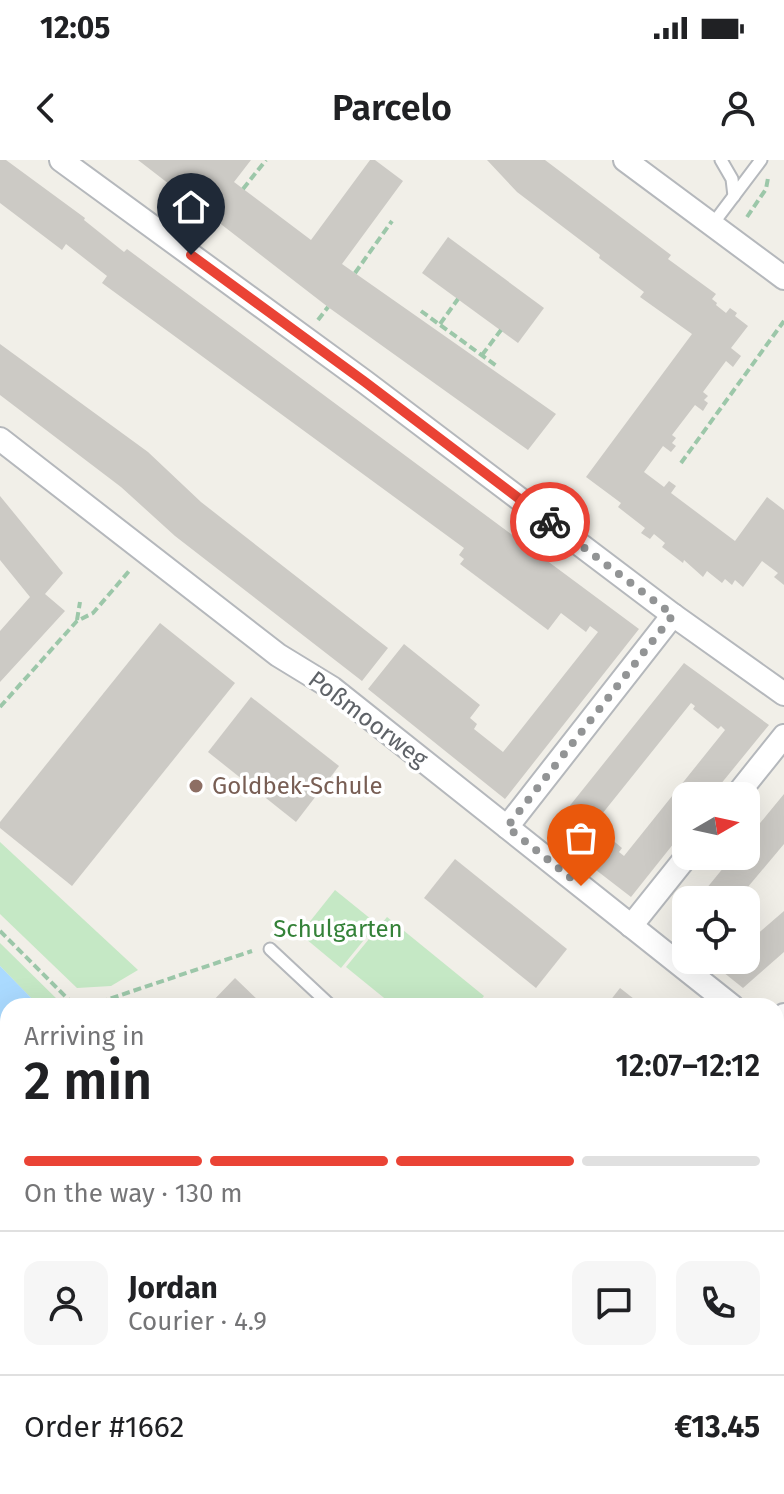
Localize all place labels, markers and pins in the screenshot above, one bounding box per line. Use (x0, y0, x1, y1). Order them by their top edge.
pin (157, 173, 225, 255)
place label: Goldbek-Schule (212, 772, 383, 800)
marker: Goldbek-Schule (187, 777, 205, 795)
pin (547, 804, 615, 886)

